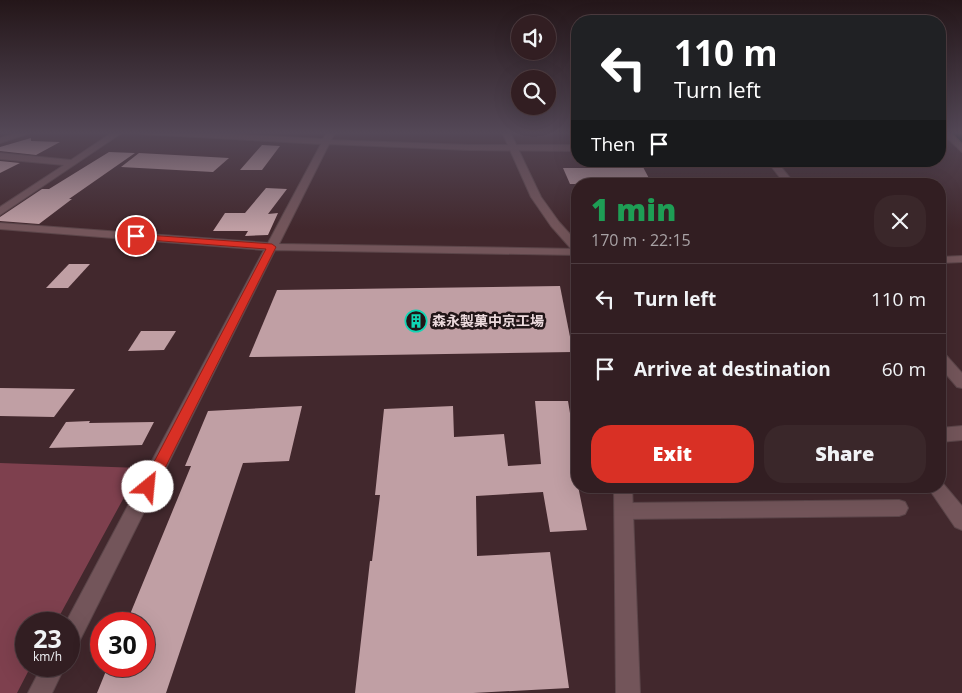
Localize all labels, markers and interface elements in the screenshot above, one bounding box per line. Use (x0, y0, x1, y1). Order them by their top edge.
map controls (511, 15, 556, 115)
button: sound (511, 15, 556, 60)
text: 110 m (674, 29, 778, 76)
icon: left (591, 35, 656, 100)
button: search (511, 70, 556, 115)
text: Turn left (674, 74, 761, 104)
icon: arrive (645, 130, 673, 158)
text: Then (591, 131, 635, 157)
text: 1 min (591, 189, 676, 230)
button: close (874, 195, 926, 247)
pin (115, 215, 157, 257)
icon: arrive (122, 222, 150, 250)
text: 170 m · 22:15 (591, 229, 691, 251)
icon: left (591, 285, 619, 313)
text: Turn left (634, 286, 716, 312)
text: 110 m (871, 286, 926, 312)
building icon: 森永製菓中京工場 (404, 309, 428, 333)
place label: 森永製菓中京工場 (432, 311, 544, 330)
icon: arrive (591, 355, 619, 383)
text: Arrive at destination (634, 356, 831, 382)
text: 60 m (882, 356, 926, 382)
button: Exit (591, 425, 754, 483)
button: Share (764, 425, 926, 483)
position arrow (121, 460, 173, 512)
speed limit sign: 30 (90, 612, 155, 677)
text: 23 (33, 621, 62, 655)
text: km/h (33, 648, 62, 665)

